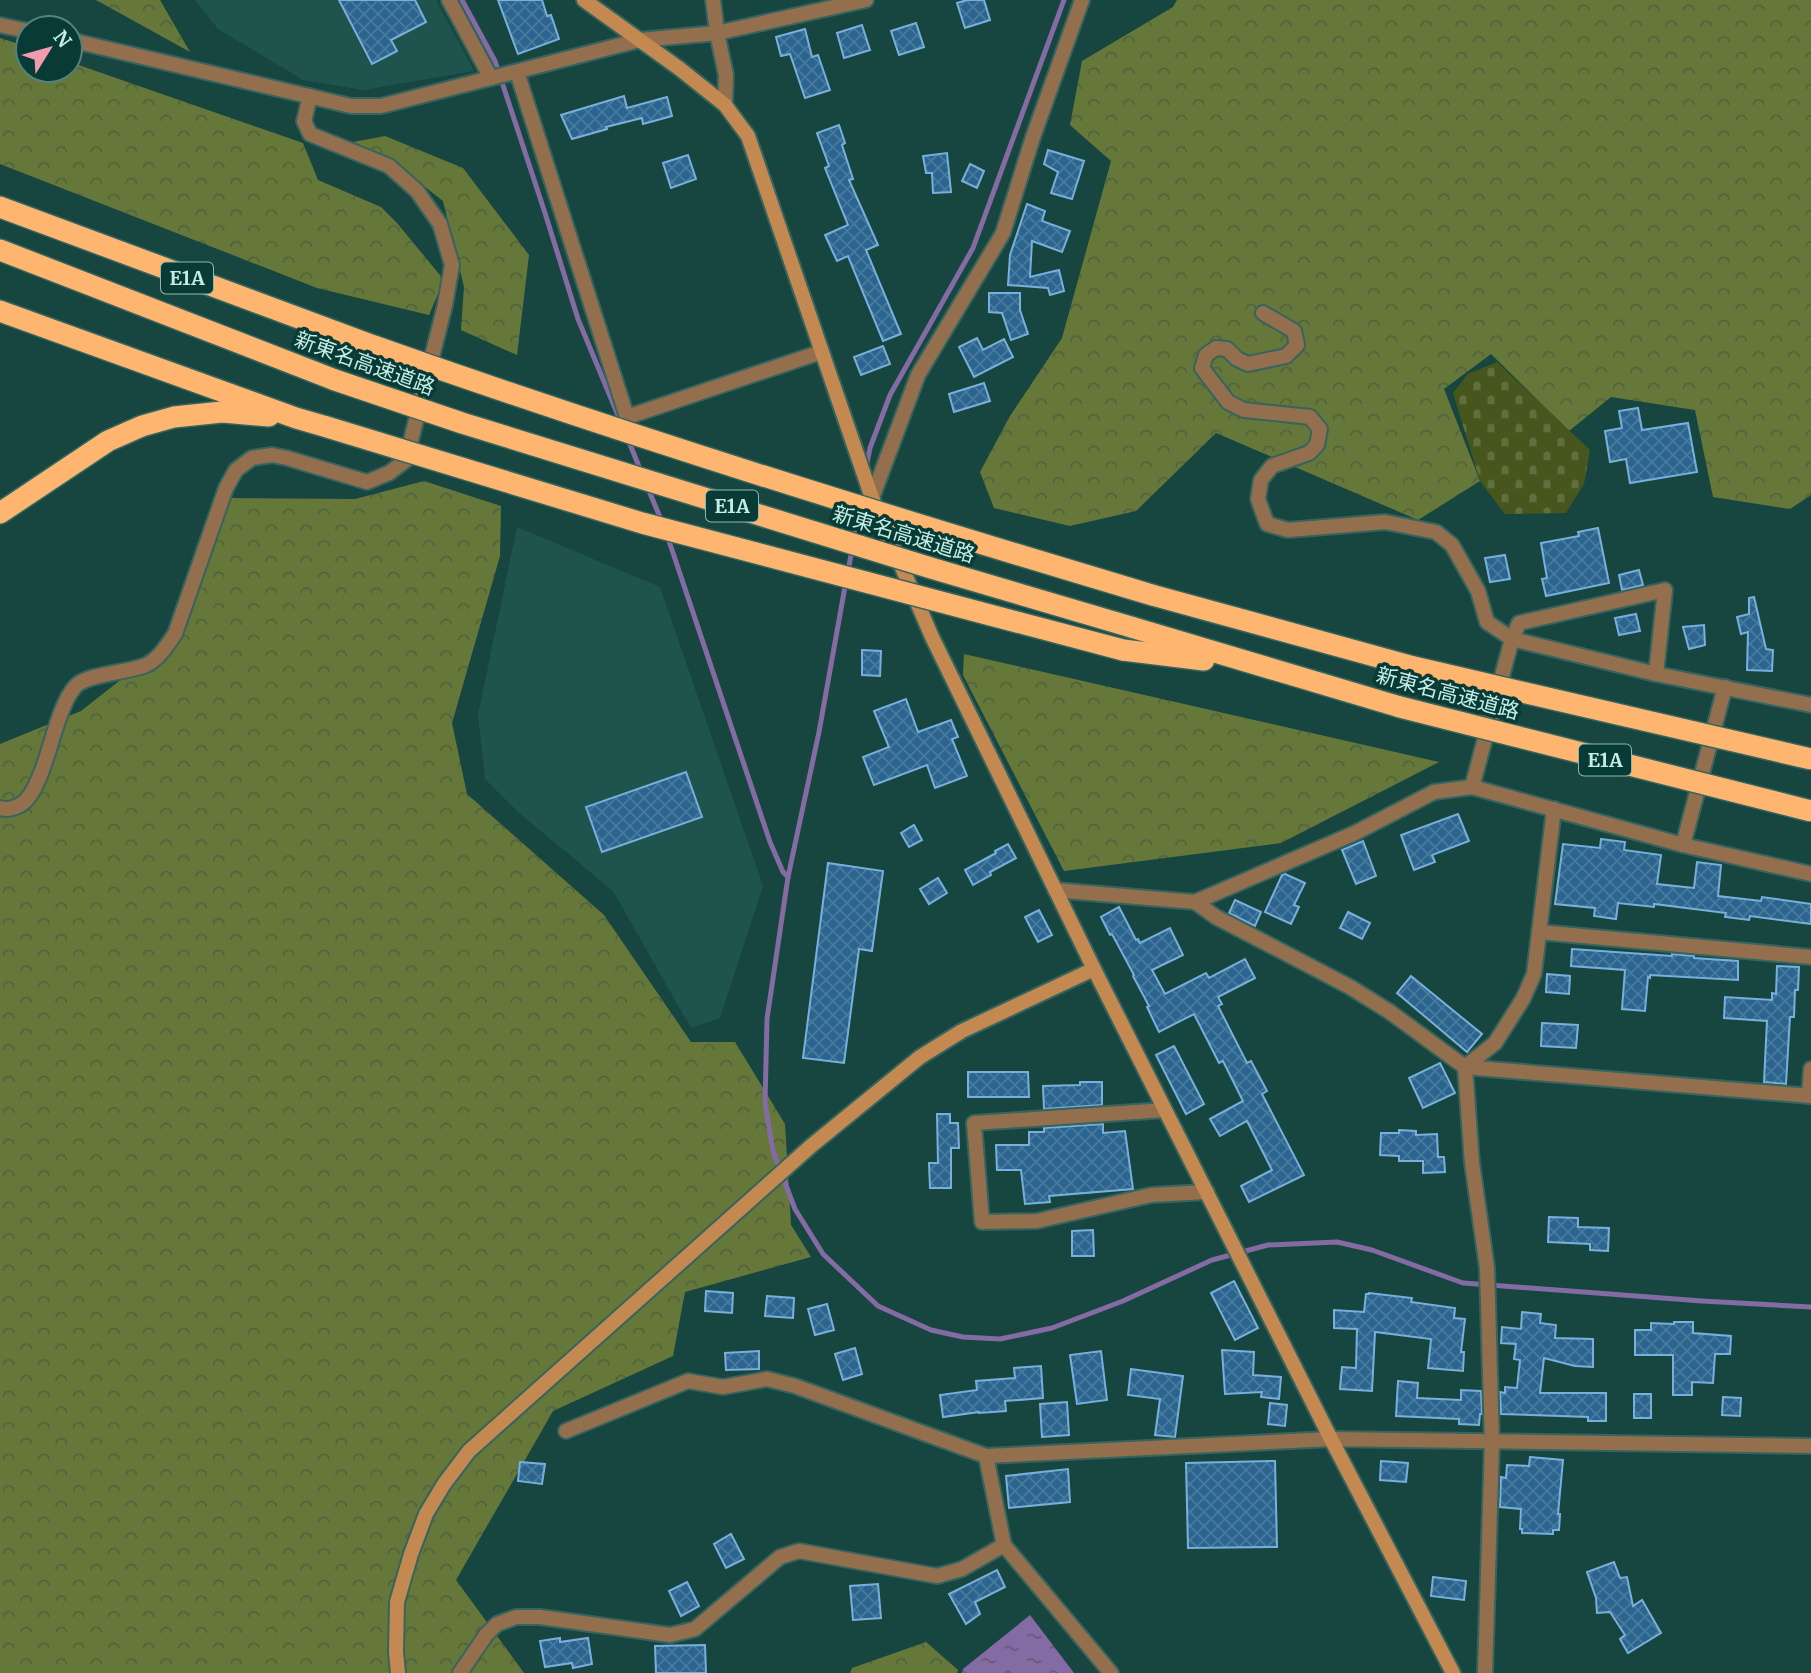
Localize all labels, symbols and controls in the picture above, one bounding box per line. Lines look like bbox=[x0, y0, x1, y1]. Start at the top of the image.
north arrow bbox=[14, 14, 84, 84]
text: N bbox=[48, 26, 77, 52]
road number: E1A bbox=[161, 262, 213, 294]
street label: 新東名高速道路 bbox=[291, 325, 439, 401]
road number: E1A bbox=[706, 491, 758, 522]
street label: 新東名高速道路 bbox=[830, 500, 978, 568]
street label: 新東名高速道路 bbox=[1374, 661, 1522, 725]
road number: E1A bbox=[1579, 744, 1631, 776]

